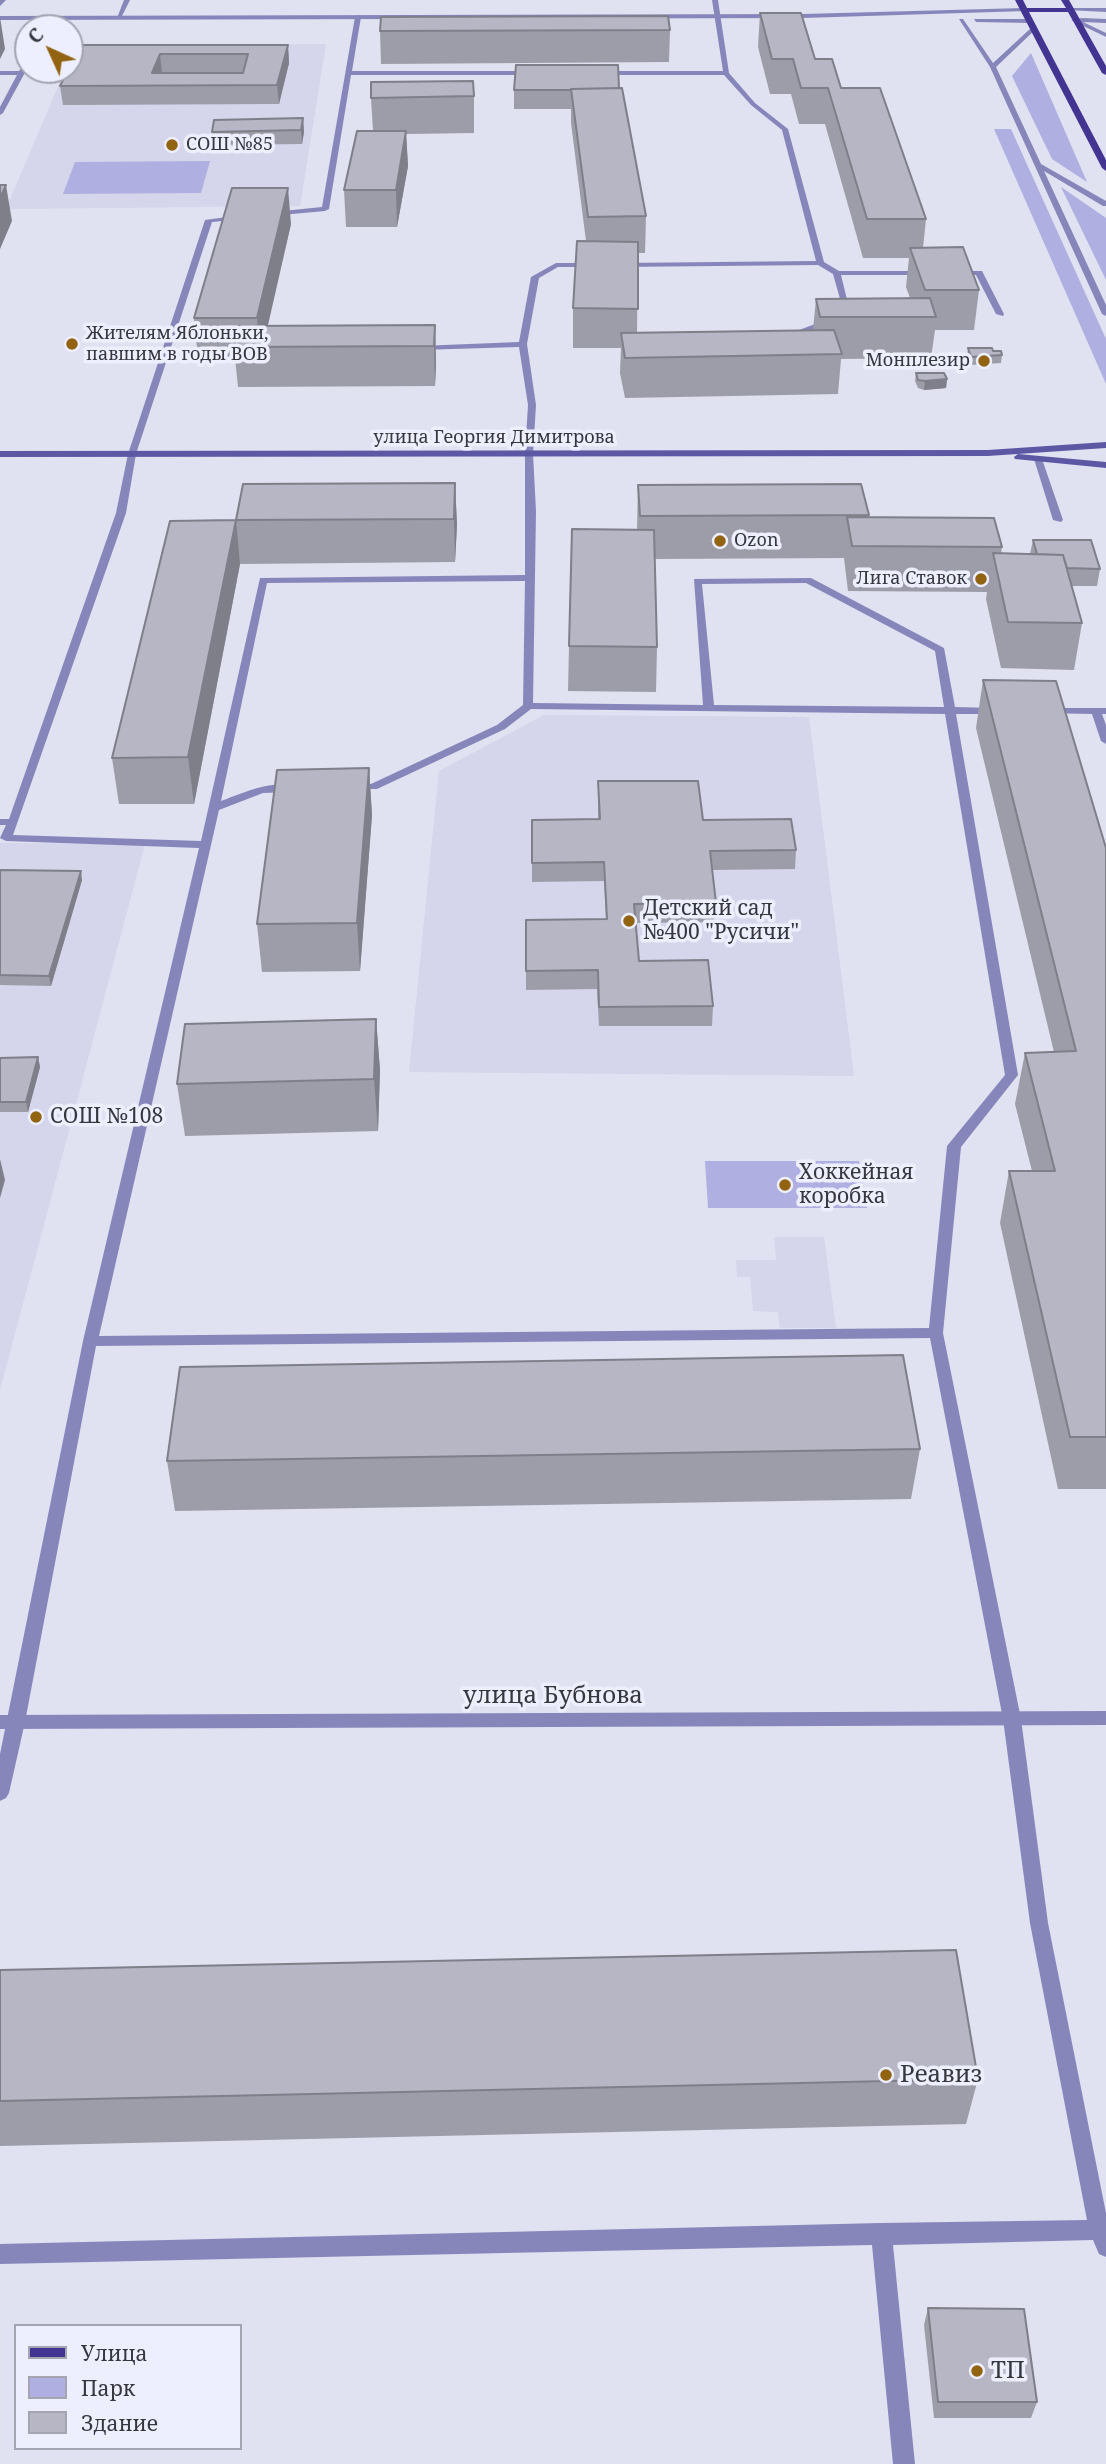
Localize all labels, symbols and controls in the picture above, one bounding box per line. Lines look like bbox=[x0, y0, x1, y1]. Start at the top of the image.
north arrow bbox=[14, 14, 84, 84]
text: С bbox=[22, 22, 49, 49]
place label: СОШ №85 bbox=[186, 134, 273, 156]
marker: СОШ №85 bbox=[164, 137, 180, 153]
place label: Жителям Яблоньки, павшим в годы ВОВ bbox=[86, 323, 269, 366]
marker: Жителям Яблоньки, павшим в годы ВОВ bbox=[64, 336, 80, 352]
place label: Монплезир bbox=[866, 350, 970, 372]
marker: Монплезир bbox=[976, 353, 992, 369]
street label: улица Георгия Димитрова bbox=[373, 427, 615, 449]
place label: Ozon bbox=[734, 530, 779, 552]
marker: Ozon bbox=[712, 533, 728, 549]
place label: Лига Ставок bbox=[856, 568, 967, 590]
marker: Лига Ставок bbox=[973, 571, 989, 587]
place label: Детский сад №400 "Русичи" bbox=[643, 896, 799, 946]
marker: Детский сад №400 "Русичи" bbox=[621, 913, 637, 929]
place label: СОШ №108 bbox=[50, 1104, 163, 1130]
marker: СОШ №108 bbox=[28, 1109, 44, 1125]
place label: Хоккейная коробка bbox=[799, 1160, 913, 1210]
marker: Хоккейная коробка bbox=[777, 1177, 793, 1193]
street label: улица Бубнова bbox=[463, 1682, 643, 1710]
place label: Реавиз bbox=[900, 2061, 982, 2089]
marker: Реавиз bbox=[878, 2067, 894, 2083]
legend bbox=[14, 2324, 242, 2450]
text: Улица bbox=[81, 2339, 148, 2367]
place label: ТП bbox=[991, 2357, 1025, 2385]
marker: ТП bbox=[969, 2363, 985, 2379]
text: Парк bbox=[81, 2374, 135, 2402]
text: Здание bbox=[81, 2409, 158, 2437]

